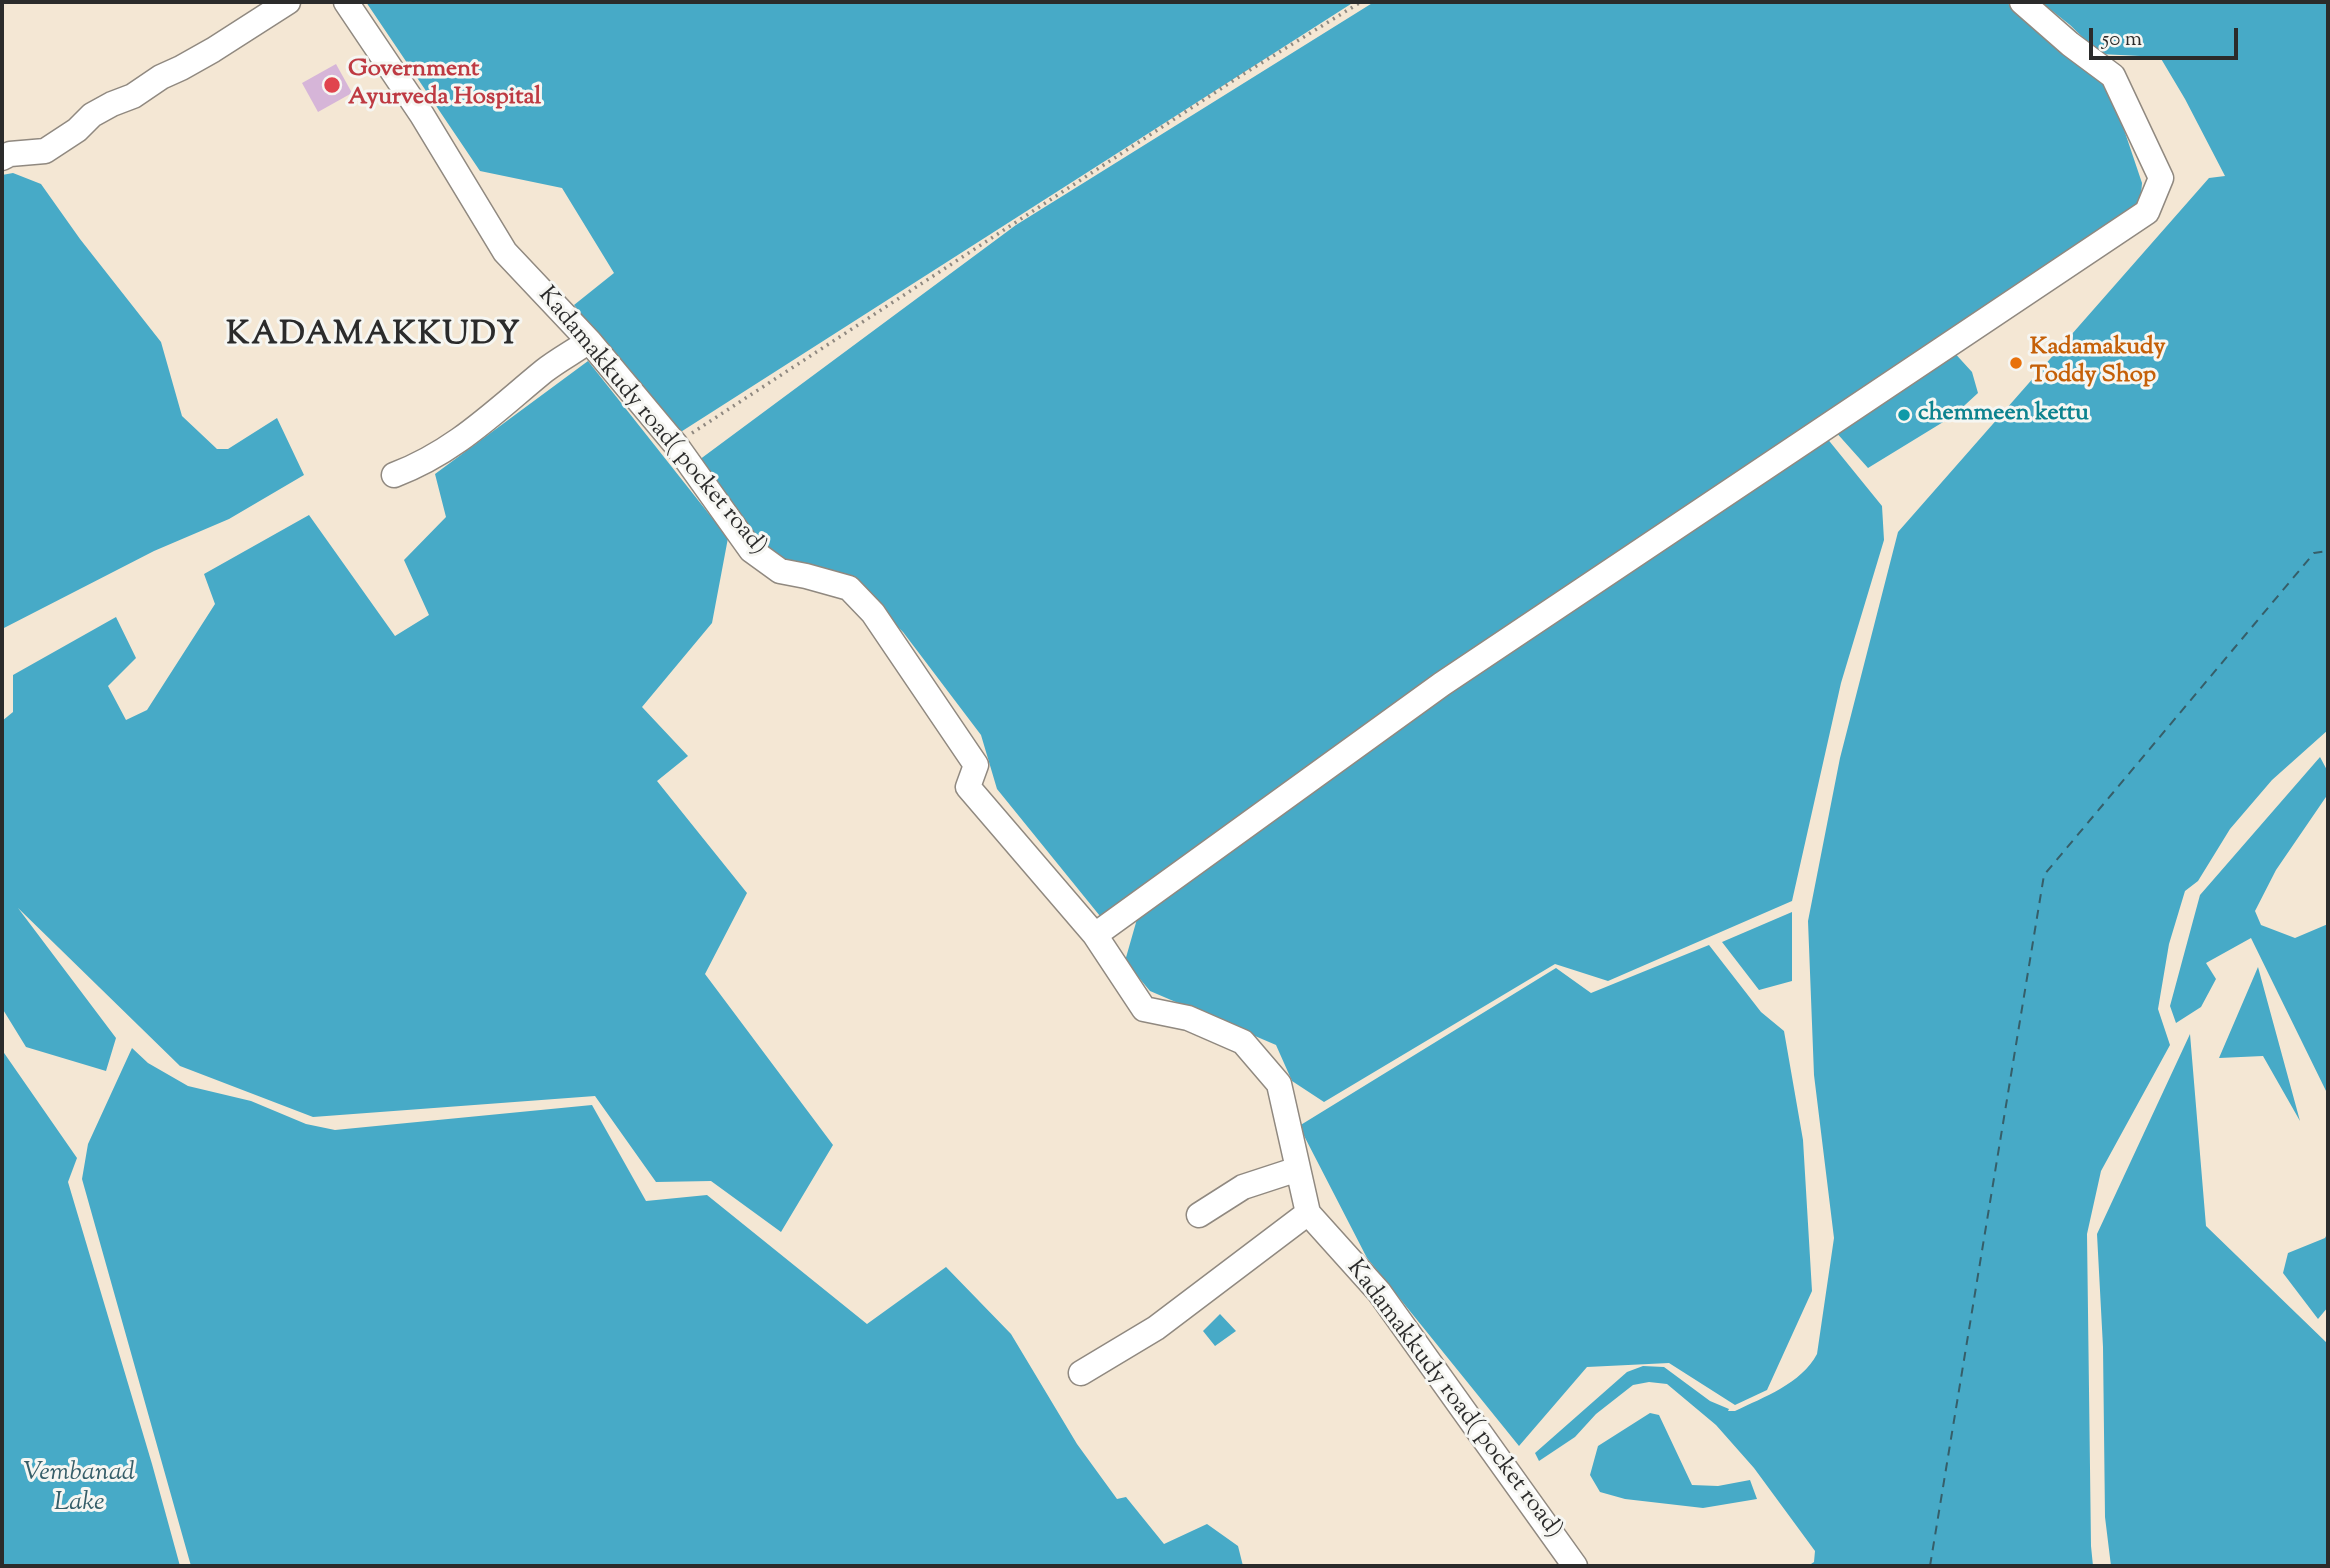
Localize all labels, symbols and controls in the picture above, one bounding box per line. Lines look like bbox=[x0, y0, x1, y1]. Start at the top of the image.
scale bar bbox=[2092, 14, 2241, 58]
text: 50 m bbox=[2102, 25, 2142, 55]
place label: Government Ayurveda Hospital bbox=[348, 57, 541, 113]
marker: Government Ayurveda Hospital bbox=[322, 75, 342, 95]
street label: Kadamakkudy road( pocket road) bbox=[530, 282, 772, 562]
district label: KADAMAKKUDY bbox=[228, 319, 520, 357]
place label: Kadamakudy Toddy Shop bbox=[2030, 335, 2165, 391]
marker: Kadamakudy Toddy Shop bbox=[2008, 355, 2024, 371]
place label: chemmeen kettu bbox=[1918, 401, 2089, 429]
marker: chemmeen kettu bbox=[1896, 407, 1912, 423]
street label: Kadamakkudy road( pocket road) bbox=[1339, 1255, 1567, 1545]
water label: Vembanad Lake bbox=[23, 1459, 135, 1520]

